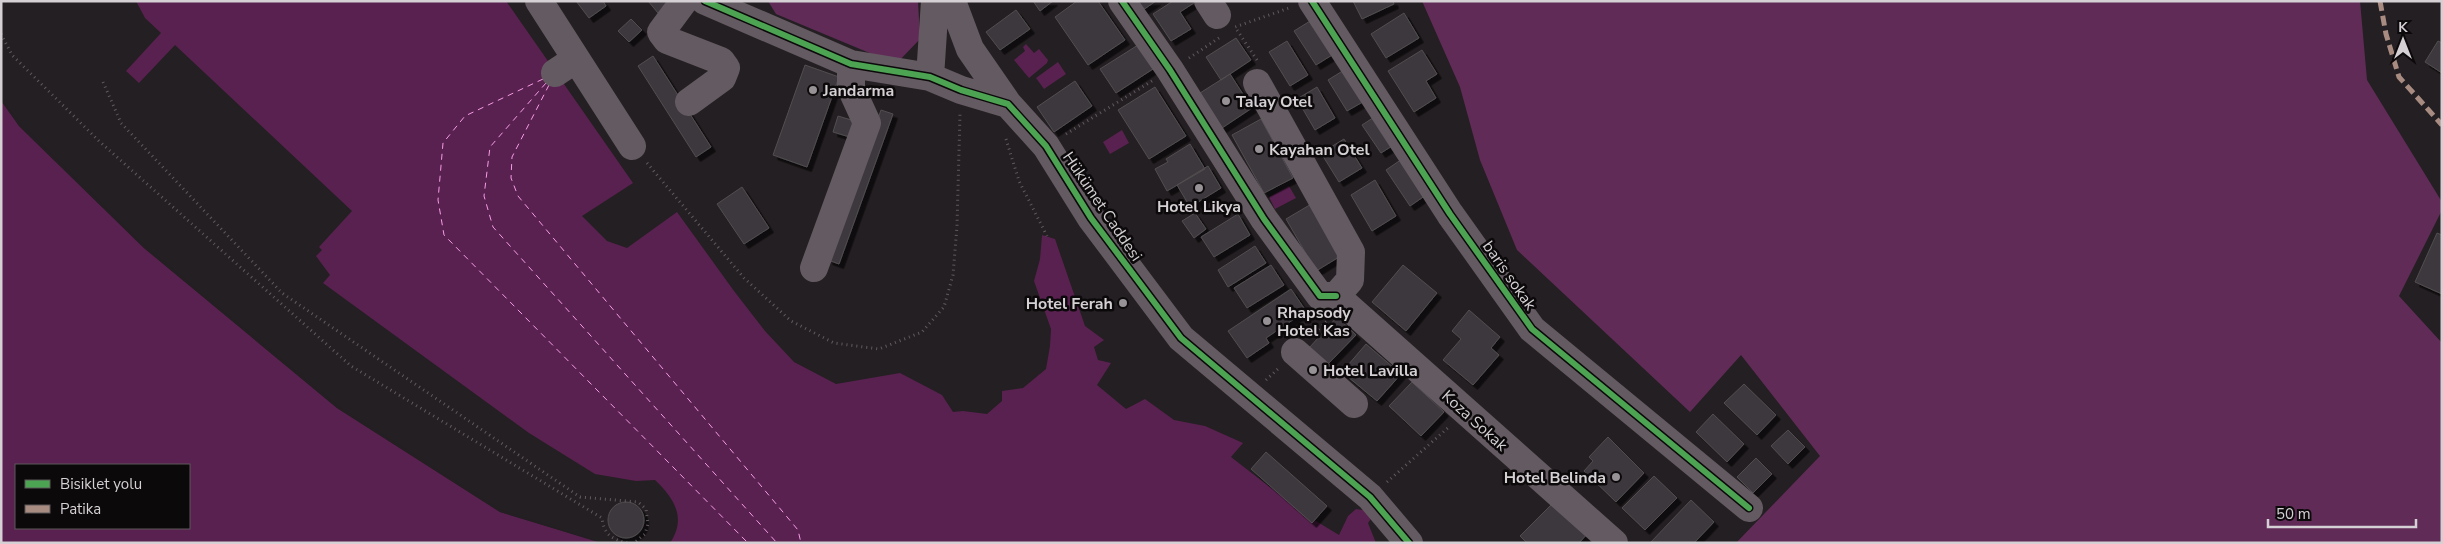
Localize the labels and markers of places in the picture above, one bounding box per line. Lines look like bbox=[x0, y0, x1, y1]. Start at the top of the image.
place label: Jandarma bbox=[822, 80, 894, 102]
marker: Jandarma bbox=[807, 84, 819, 96]
place label: Talay Otel bbox=[1236, 91, 1312, 113]
marker: Talay Otel bbox=[1220, 95, 1232, 107]
place label: Kayahan Otel bbox=[1269, 139, 1370, 161]
marker: Kayahan Otel bbox=[1253, 143, 1265, 155]
marker: Hotel Likya bbox=[1193, 182, 1205, 194]
place label: Hotel Likya bbox=[1157, 196, 1241, 218]
place label: Hotel Ferah bbox=[1026, 293, 1113, 315]
marker: Hotel Ferah bbox=[1117, 297, 1129, 309]
place label: Rhapsody Hotel Kas bbox=[1277, 302, 1351, 342]
marker: Rhapsody Hotel Kas bbox=[1261, 315, 1273, 327]
place label: Hotel Lavilla bbox=[1323, 360, 1418, 382]
marker: Hotel Lavilla bbox=[1307, 364, 1319, 376]
place label: Hotel Belinda bbox=[1504, 467, 1606, 489]
marker: Hotel Belinda bbox=[1610, 471, 1622, 483]

